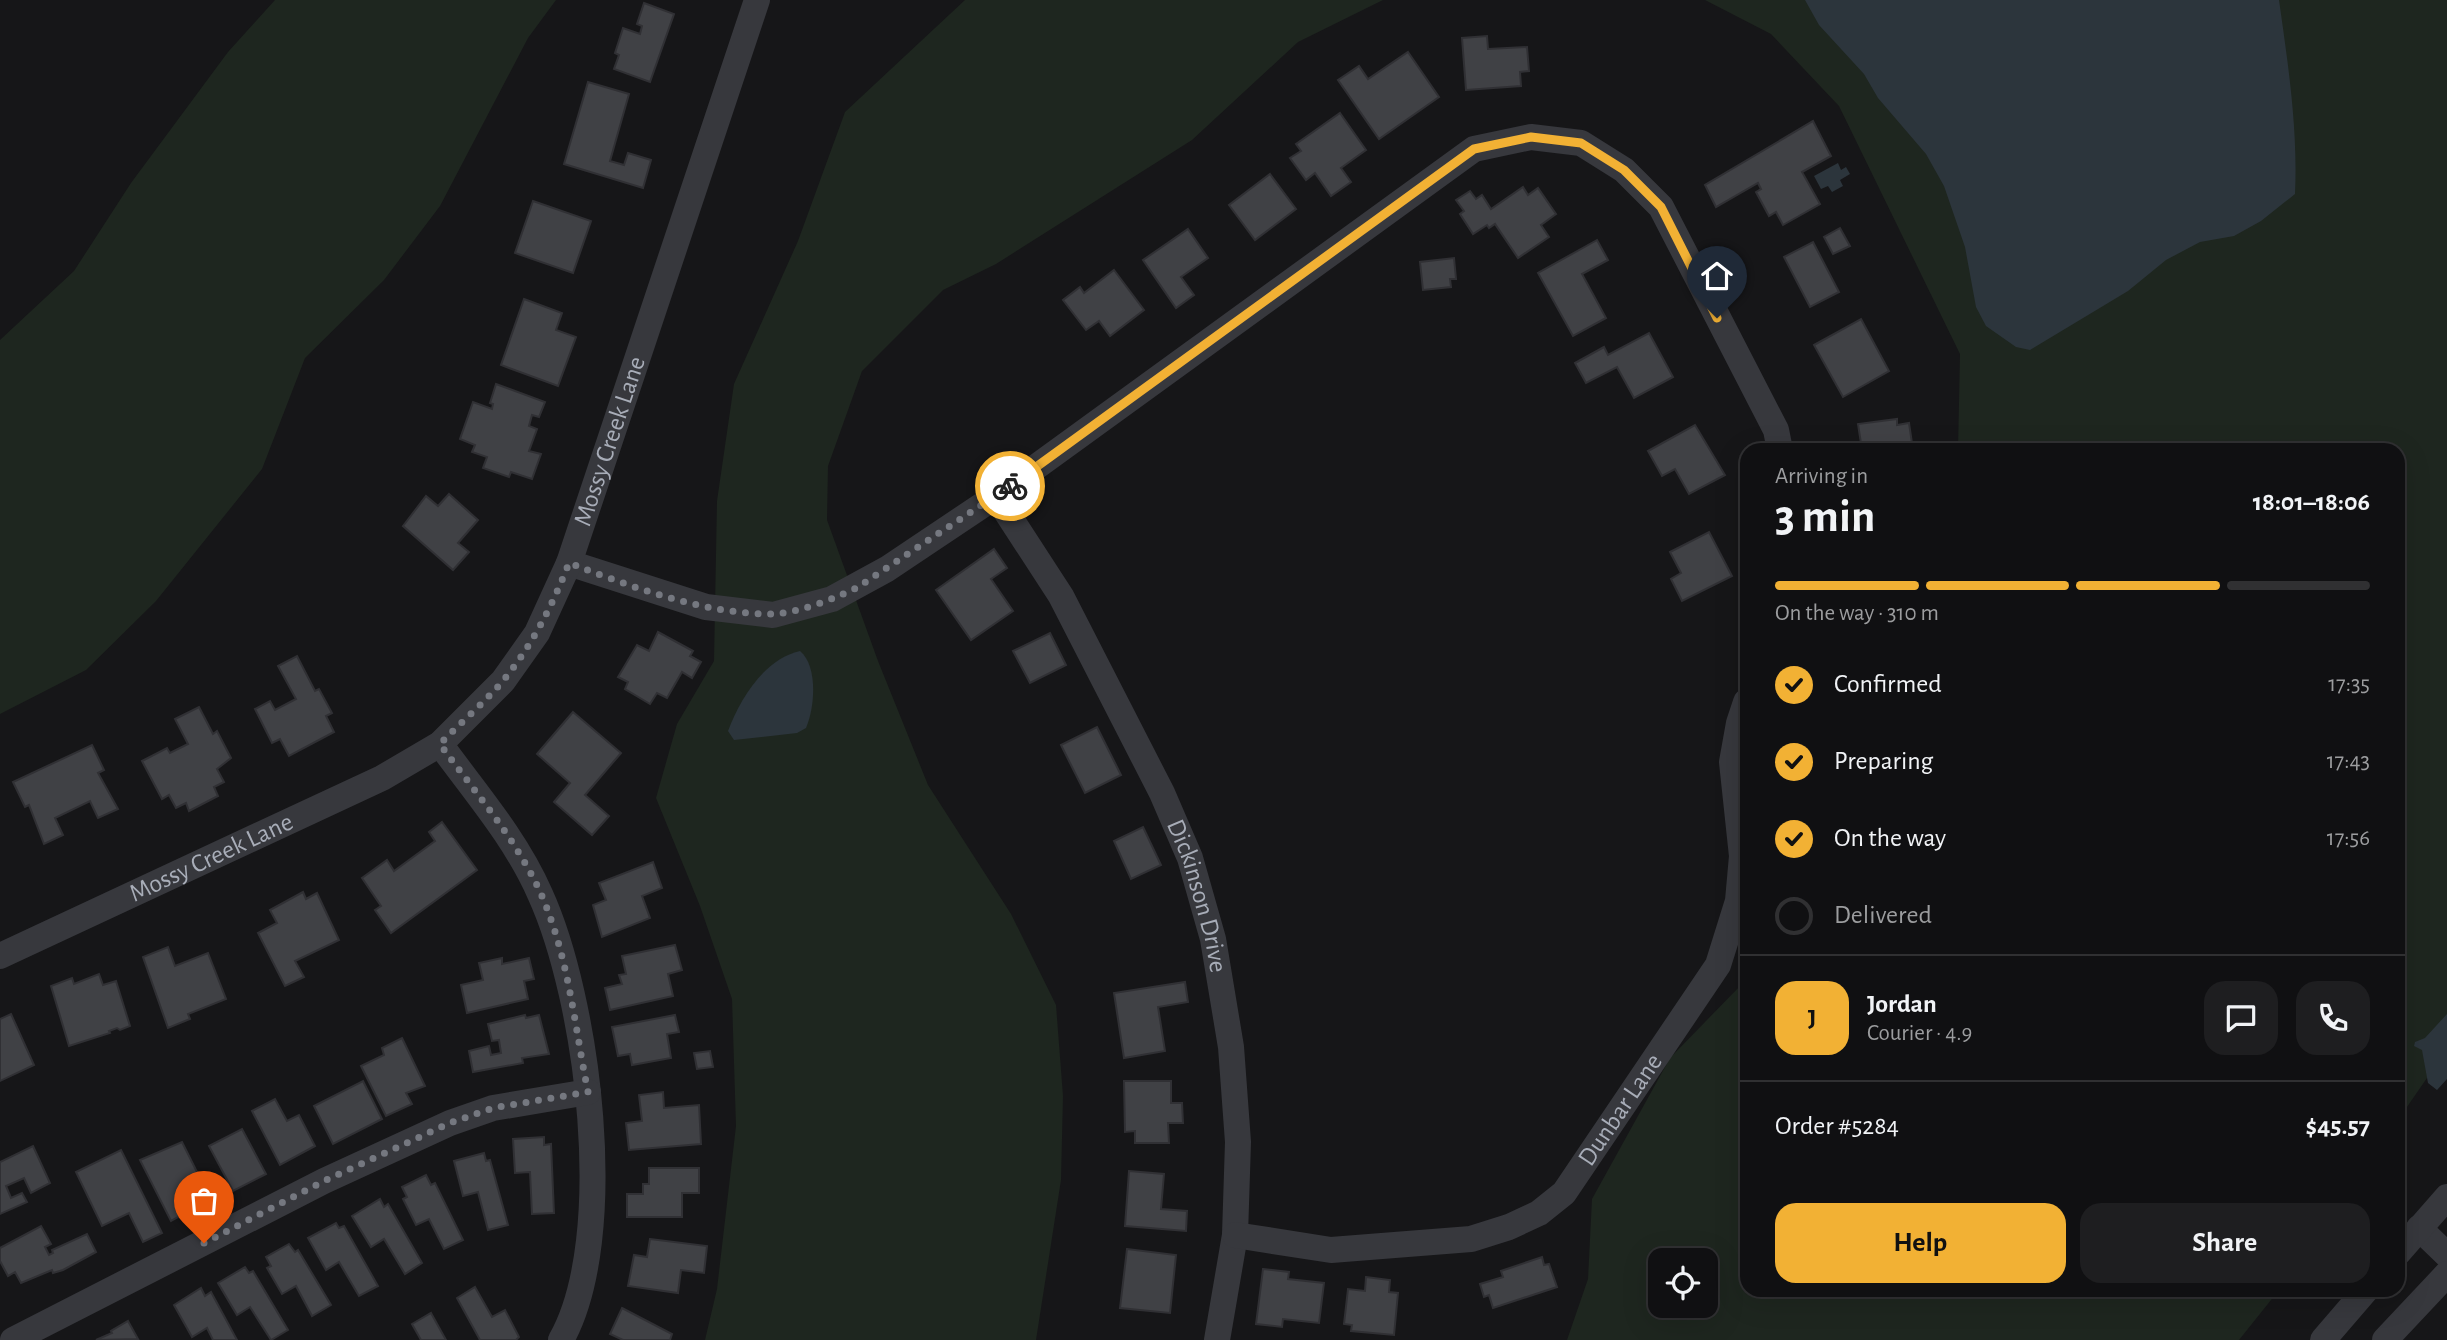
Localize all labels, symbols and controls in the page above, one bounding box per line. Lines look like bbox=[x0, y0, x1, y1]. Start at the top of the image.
pin bbox=[1687, 246, 1747, 318]
icon: home bbox=[1698, 257, 1736, 295]
street label: Mossy Creek Lane bbox=[569, 353, 650, 529]
courier bbox=[975, 451, 1045, 521]
text: Arriving in bbox=[1775, 465, 1868, 488]
icon: bike bbox=[991, 467, 1029, 505]
text: 18:01–18:06 bbox=[2253, 489, 2370, 515]
text: 3 min bbox=[1775, 494, 1875, 540]
text: On the way · 310 m bbox=[1775, 602, 1939, 625]
icon: check bbox=[1775, 666, 1813, 704]
text: Confirmed bbox=[1834, 671, 1942, 697]
text: 17:35 bbox=[2328, 673, 2370, 696]
icon: check bbox=[1775, 743, 1813, 781]
text: Preparing bbox=[1834, 748, 1933, 774]
text: 17:43 bbox=[2327, 750, 2370, 773]
street label: Mossy Creek Lane bbox=[125, 808, 297, 907]
street label: Dickinson Drive bbox=[1162, 815, 1231, 974]
icon: check bbox=[1775, 820, 1813, 858]
text: On the way bbox=[1834, 825, 1946, 851]
text: 17:56 bbox=[2327, 827, 2370, 850]
text: Delivered bbox=[1834, 902, 1932, 928]
button: chat bbox=[2204, 981, 2278, 1055]
button: phone bbox=[2296, 981, 2370, 1055]
text: Jordan bbox=[1867, 991, 1937, 1017]
text: J bbox=[1808, 1005, 1816, 1031]
text: Courier · 4.9 bbox=[1867, 1022, 1972, 1045]
street label: Dunbar Lane bbox=[1573, 1049, 1667, 1171]
text: Order #5284 bbox=[1775, 1113, 1899, 1139]
text: $45.57 bbox=[2306, 1113, 2370, 1139]
pin bbox=[174, 1171, 234, 1243]
icon: bag bbox=[185, 1182, 223, 1220]
button: Help bbox=[1775, 1203, 2066, 1283]
button: Share bbox=[2080, 1203, 2370, 1283]
map controls bbox=[1648, 1248, 1718, 1318]
button: locate bbox=[1648, 1248, 1718, 1318]

